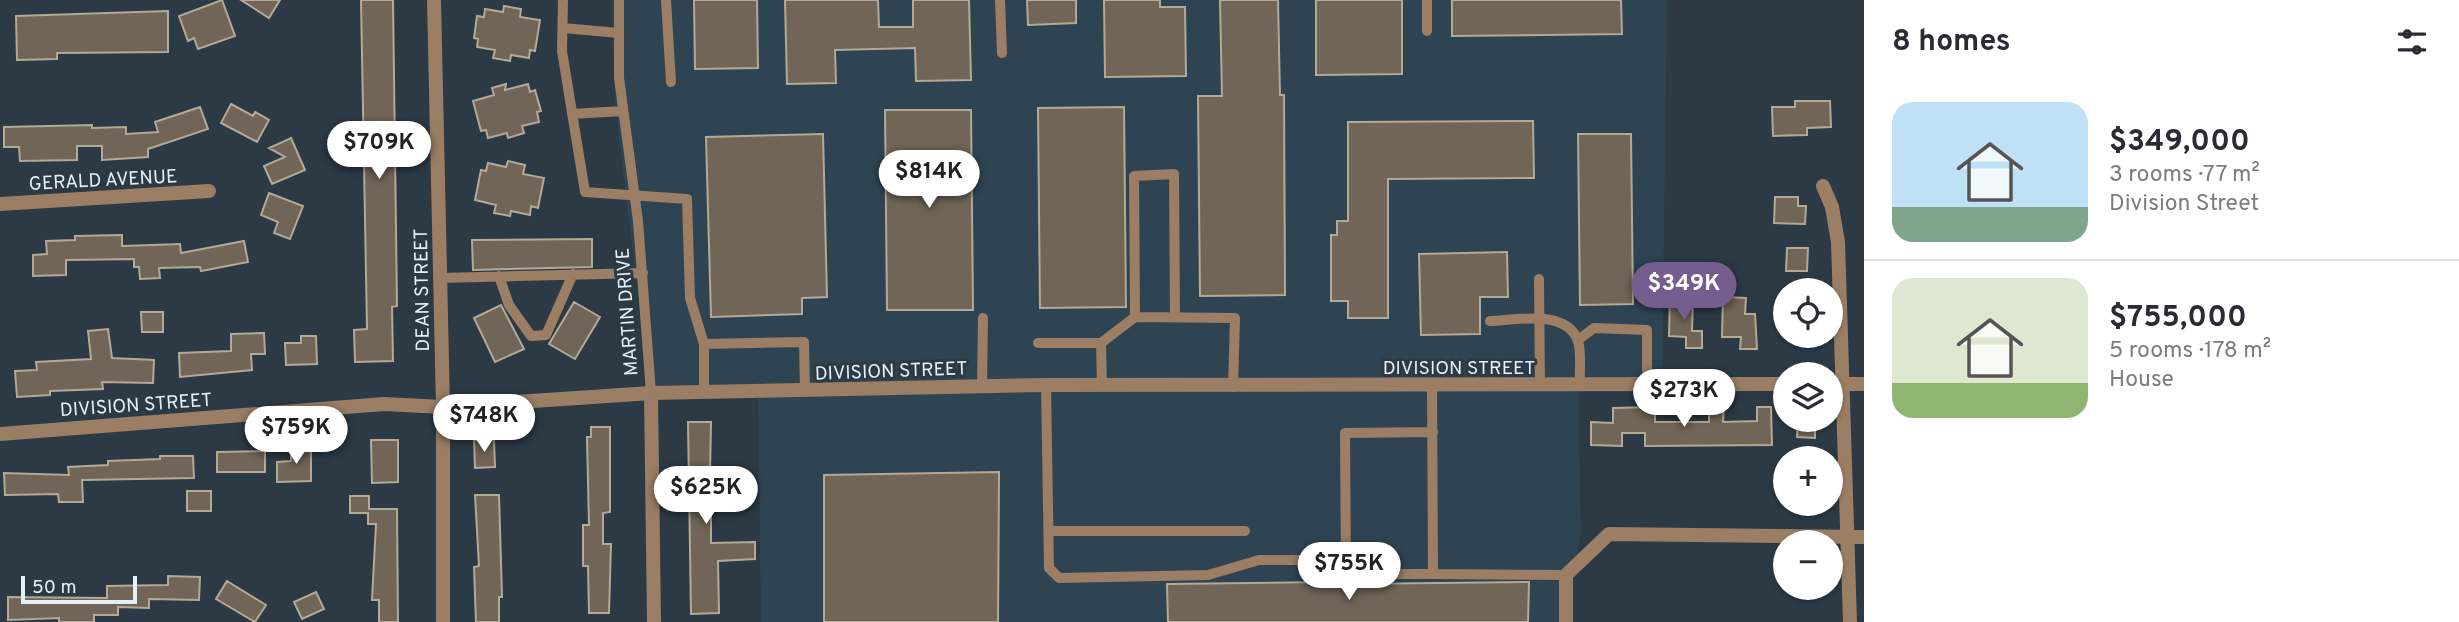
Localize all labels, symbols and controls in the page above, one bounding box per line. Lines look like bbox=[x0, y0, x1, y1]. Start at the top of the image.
icon: filters bbox=[2393, 23, 2431, 61]
text: 8 homes bbox=[1892, 24, 2011, 61]
pin: $709K bbox=[330, 122, 428, 181]
text: $349,000 bbox=[2109, 124, 2250, 161]
text: $709K bbox=[343, 129, 415, 158]
icon: home bbox=[1948, 130, 2032, 214]
pin: $814K bbox=[880, 150, 978, 210]
text: $814K bbox=[895, 158, 963, 187]
text: 3 rooms · 77 m² bbox=[2109, 161, 2260, 190]
street label: GERALD AVENUE bbox=[28, 165, 178, 197]
text: Division Street bbox=[2109, 190, 2259, 219]
street label: DEAN STREET bbox=[410, 228, 436, 352]
street label: MARTIN DRIVE bbox=[612, 247, 644, 377]
pin: $349K bbox=[1635, 262, 1733, 322]
text: $349K bbox=[1648, 270, 1720, 299]
map controls bbox=[1773, 278, 1843, 600]
button: locate bbox=[1773, 278, 1843, 348]
text: $755,000 bbox=[2109, 300, 2247, 337]
icon: home bbox=[1948, 306, 2032, 390]
text: 5 rooms · 178 m² bbox=[2109, 337, 2271, 366]
street label: DIVISION STREET bbox=[814, 357, 968, 387]
street label: DIVISION STREET bbox=[1383, 357, 1535, 381]
button: layers bbox=[1773, 362, 1843, 432]
text: House bbox=[2109, 366, 2174, 395]
pin: $273K bbox=[1635, 370, 1733, 429]
text: $273K bbox=[1649, 377, 1719, 406]
street label: DIVISION STREET bbox=[59, 389, 213, 423]
pin: $748K bbox=[435, 394, 533, 454]
text: $748K bbox=[449, 402, 519, 431]
pin: $759K bbox=[247, 406, 345, 466]
text: $759K bbox=[261, 414, 331, 443]
button: + bbox=[1773, 446, 1843, 516]
pin: $625K bbox=[657, 466, 755, 526]
text: $625K bbox=[670, 474, 742, 503]
button: − bbox=[1773, 530, 1843, 600]
pin: $755K bbox=[1300, 542, 1398, 602]
text: $755K bbox=[1314, 550, 1384, 579]
scale bar bbox=[21, 573, 136, 605]
text: 50 m bbox=[32, 576, 77, 600]

